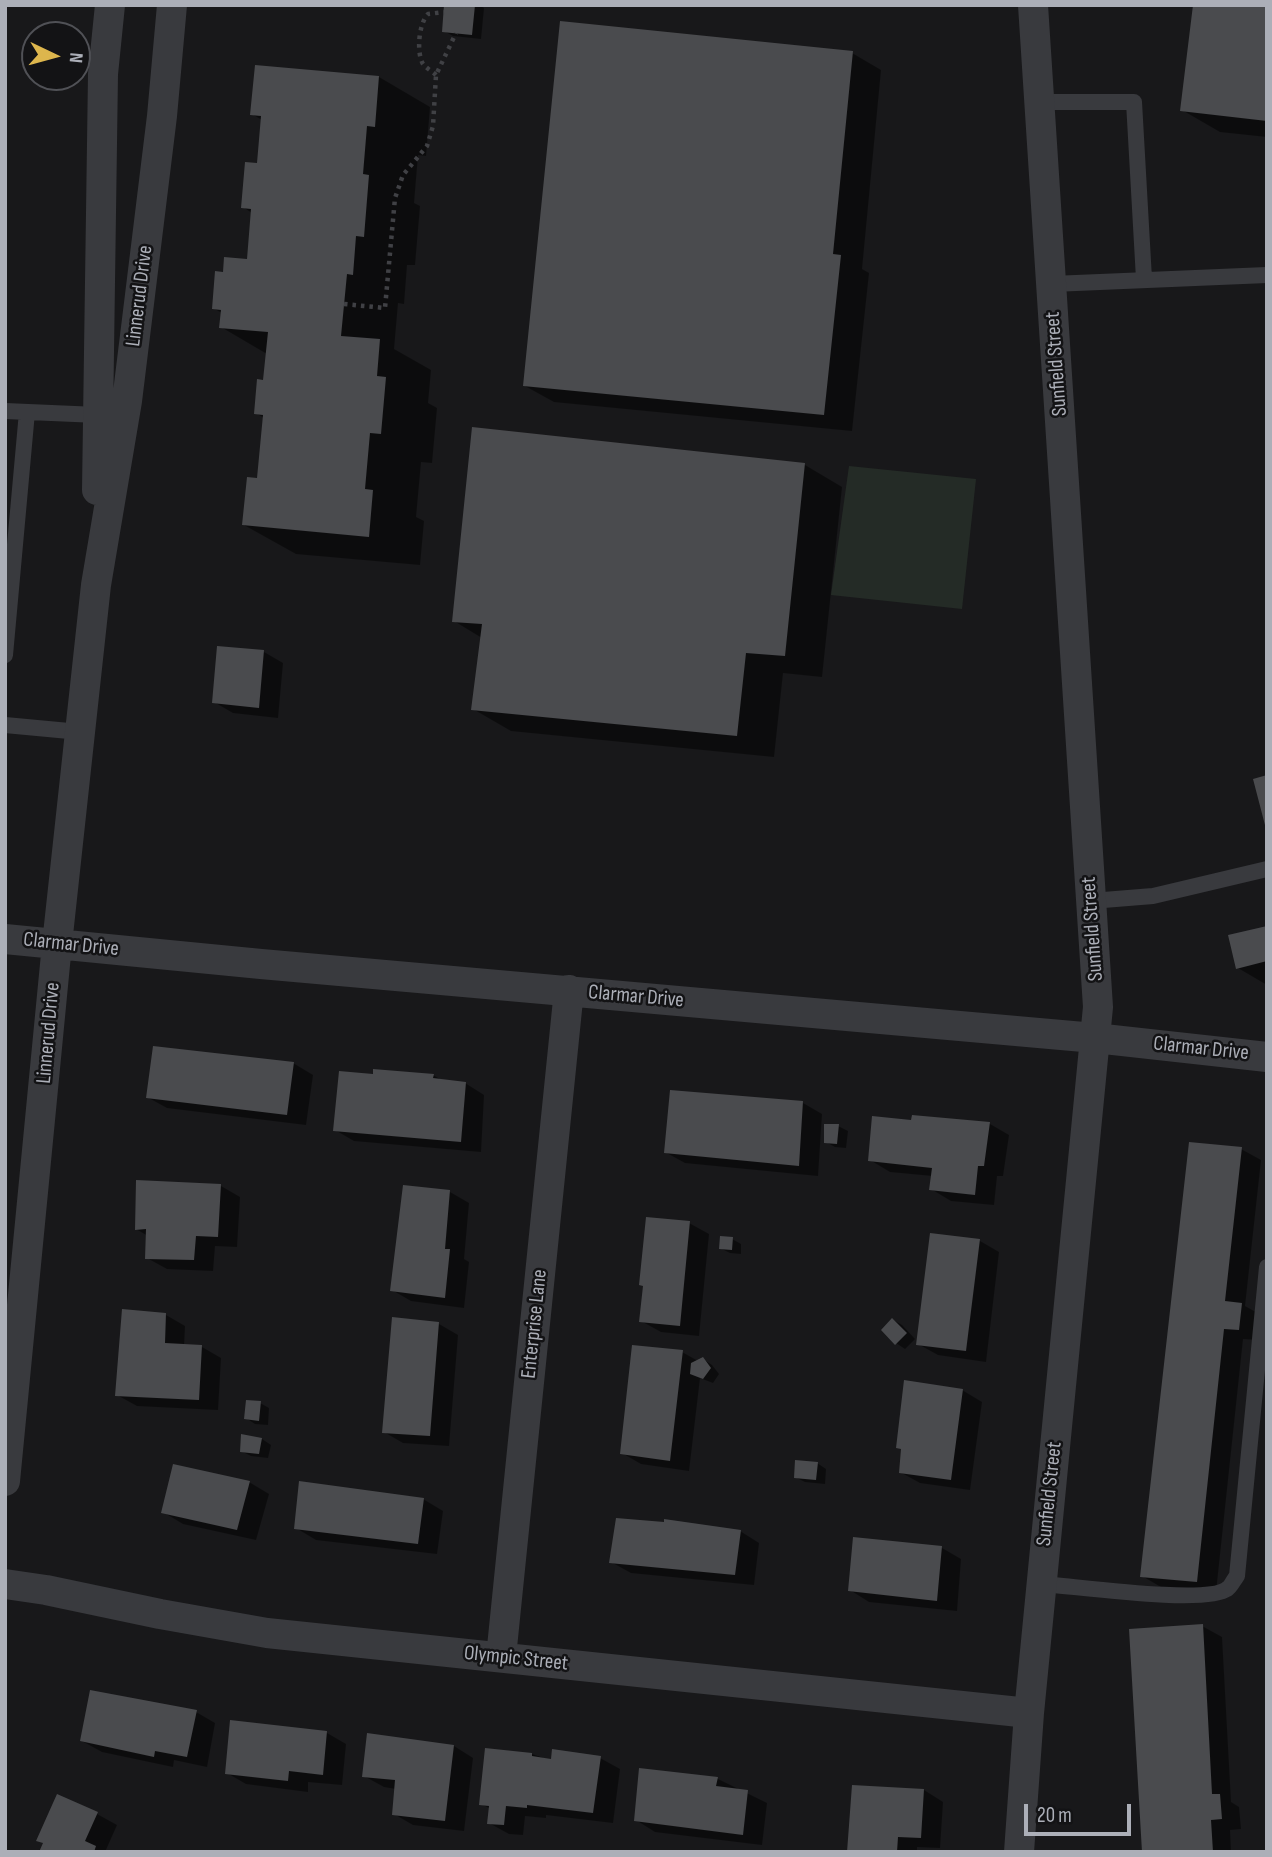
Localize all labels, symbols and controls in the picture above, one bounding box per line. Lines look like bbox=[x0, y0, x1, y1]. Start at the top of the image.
north arrow bbox=[21, 21, 91, 91]
text: N bbox=[64, 52, 87, 64]
street label: Linnerud Drive bbox=[121, 244, 159, 348]
street label: Sunfield Street bbox=[1041, 311, 1073, 417]
street label: Sunfield Street bbox=[1077, 876, 1109, 982]
street label: Clarmar Drive bbox=[22, 927, 120, 963]
street label: Clarmar Drive bbox=[587, 980, 685, 1014]
street label: Linnerud Drive bbox=[32, 981, 66, 1085]
street label: Clarmar Drive bbox=[1152, 1031, 1250, 1067]
street label: Enterprise Lane bbox=[517, 1268, 553, 1380]
street label: Sunfield Street bbox=[1032, 1441, 1068, 1547]
street label: Olympic Street bbox=[463, 1641, 569, 1677]
scale bar bbox=[1027, 1790, 1134, 1834]
text: 20 m bbox=[1037, 1803, 1072, 1828]

